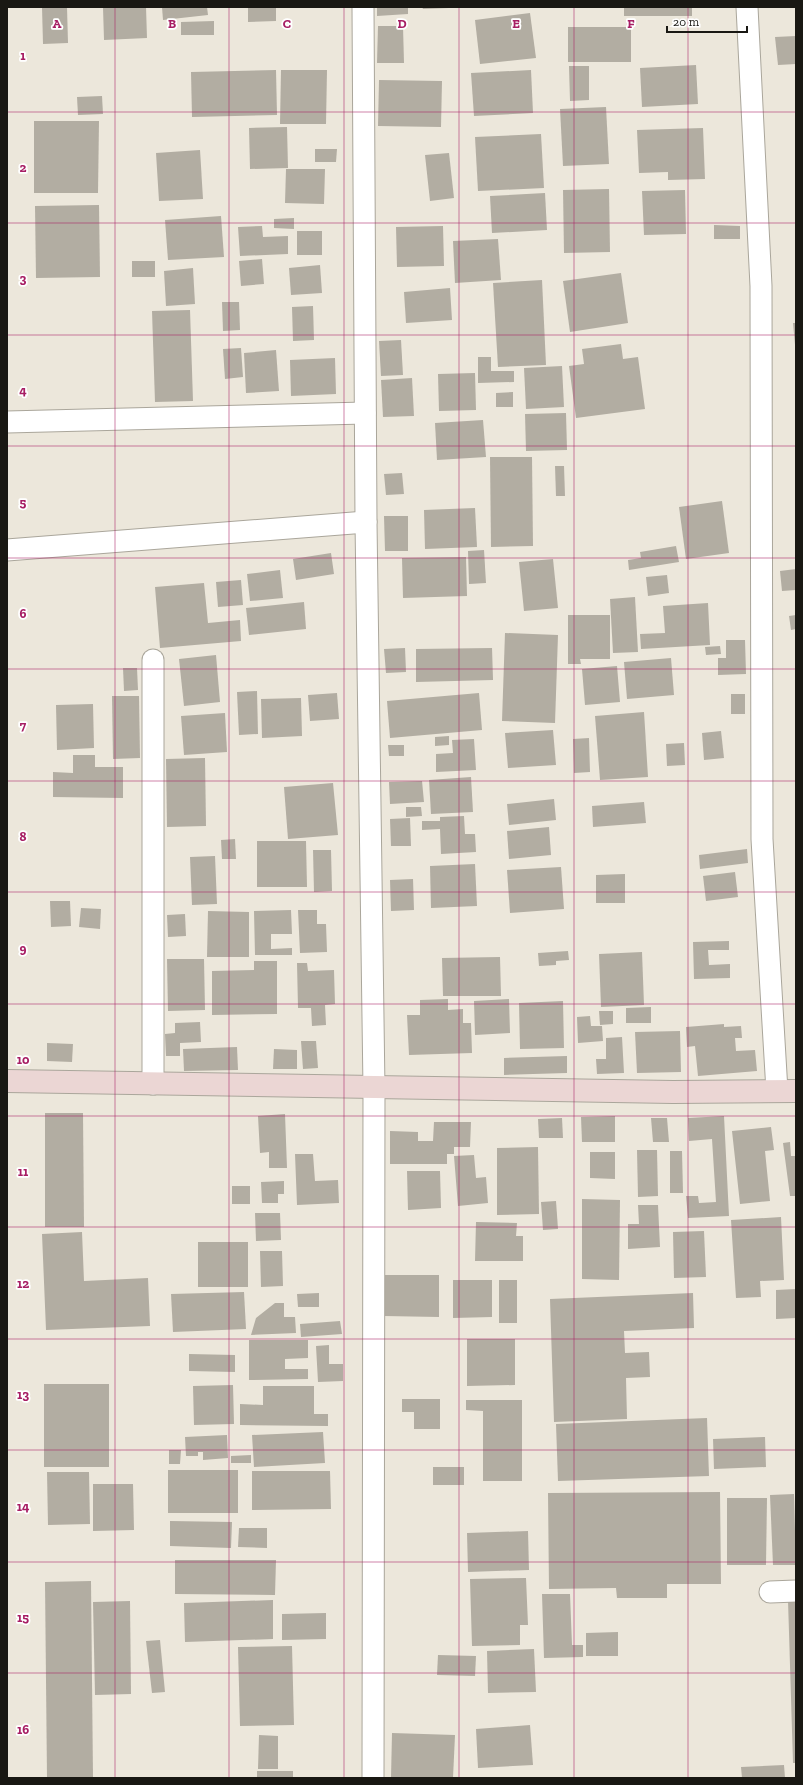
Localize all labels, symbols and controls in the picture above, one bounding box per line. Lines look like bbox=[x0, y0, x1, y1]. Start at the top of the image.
scale bar bbox=[667, 8, 747, 34]
text: 20 m bbox=[673, 15, 700, 29]
text: A bbox=[53, 16, 62, 31]
text: B bbox=[168, 16, 176, 31]
text: C bbox=[283, 16, 291, 31]
text: D bbox=[397, 16, 407, 31]
text: E bbox=[512, 16, 520, 31]
text: F bbox=[627, 16, 635, 31]
text: 1 bbox=[20, 48, 26, 63]
text: 2 bbox=[20, 160, 27, 175]
text: 3 bbox=[20, 271, 27, 286]
text: 4 bbox=[19, 383, 27, 398]
text: 5 bbox=[20, 495, 27, 510]
text: 6 bbox=[20, 606, 27, 621]
text: 7 bbox=[20, 718, 27, 733]
text: 8 bbox=[19, 829, 27, 844]
text: 9 bbox=[20, 941, 27, 956]
text: 10 bbox=[17, 1052, 30, 1067]
text: 11 bbox=[18, 1164, 29, 1179]
text: 12 bbox=[17, 1276, 29, 1291]
text: 13 bbox=[17, 1387, 29, 1402]
text: 14 bbox=[17, 1499, 30, 1514]
text: 15 bbox=[17, 1610, 29, 1625]
text: 16 bbox=[17, 1722, 29, 1737]

